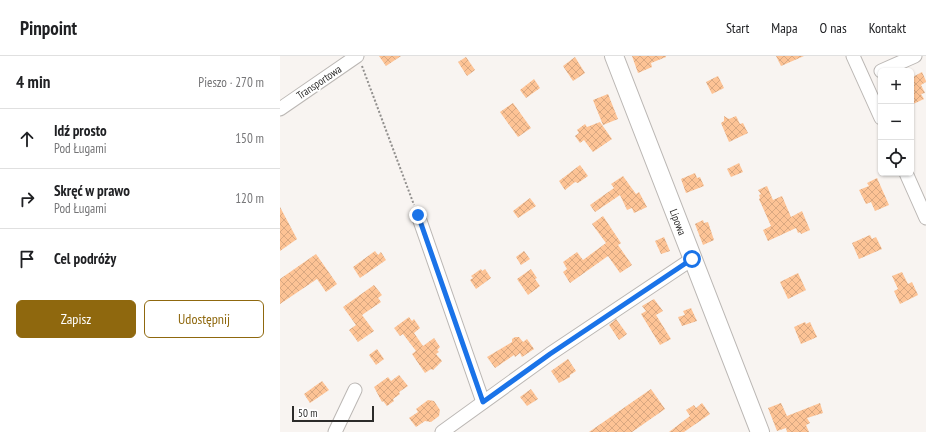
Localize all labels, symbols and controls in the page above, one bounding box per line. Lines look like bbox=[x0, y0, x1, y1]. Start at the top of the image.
text: Pinpoint bbox=[20, 16, 77, 40]
text: Start bbox=[726, 19, 749, 37]
text: Mapa bbox=[771, 19, 798, 37]
text: O nas bbox=[820, 19, 847, 37]
text: Kontakt bbox=[869, 19, 906, 37]
street label: Transportowa bbox=[294, 62, 344, 102]
map controls bbox=[878, 68, 914, 176]
button: + bbox=[878, 68, 914, 104]
text: 4 min bbox=[16, 71, 50, 93]
text: Pieszo · 270 m bbox=[198, 74, 264, 91]
button: − bbox=[878, 104, 914, 140]
text: Idź prosto bbox=[54, 121, 107, 140]
icon: ahead bbox=[16, 128, 38, 150]
text: 150 m bbox=[235, 130, 264, 147]
text: Pod Ługami bbox=[54, 140, 106, 157]
button: locate bbox=[878, 140, 914, 176]
text: Skręć w prawo bbox=[54, 181, 130, 200]
icon: right bbox=[16, 188, 38, 210]
text: 120 m bbox=[235, 190, 264, 207]
text: Pod Ługami bbox=[54, 200, 106, 217]
route end bbox=[409, 206, 427, 224]
street label: Lipowa bbox=[667, 207, 689, 237]
icon: arrive bbox=[16, 248, 38, 270]
text: Cel podróży bbox=[54, 249, 116, 268]
route start bbox=[683, 250, 701, 268]
button: Zapisz bbox=[16, 300, 136, 338]
button: Udostępnij bbox=[144, 300, 264, 338]
scale bar bbox=[292, 404, 374, 423]
text: 50 m bbox=[298, 406, 317, 420]

